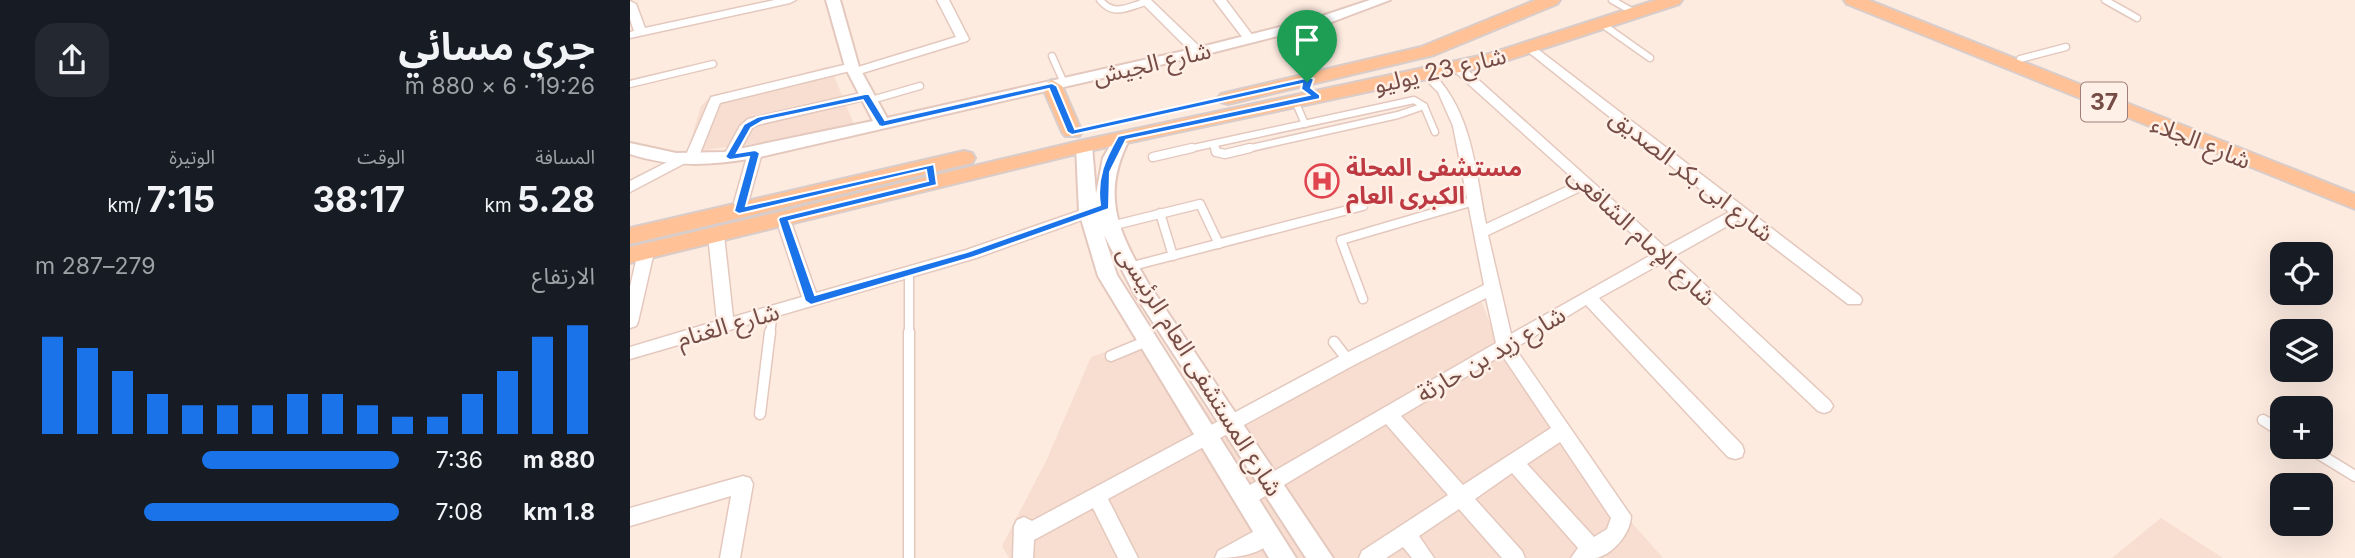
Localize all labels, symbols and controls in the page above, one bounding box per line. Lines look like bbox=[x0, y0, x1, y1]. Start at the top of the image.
pin bbox=[1277, 10, 1337, 82]
icon: arrive bbox=[1288, 21, 1326, 59]
button: share bbox=[35, 23, 109, 97]
text: جري مسائي bbox=[398, 23, 595, 69]
street label: شارع الجيش bbox=[1090, 35, 1214, 94]
street label: شارع 23 يوليو bbox=[1371, 41, 1510, 102]
text: 19:26 · 6 × 880 m bbox=[405, 72, 595, 100]
road number: 37 bbox=[2081, 82, 2127, 122]
street label: شارع ابى بكر الصديق bbox=[1603, 102, 1779, 250]
street label: شارع الجلاء bbox=[2146, 109, 2255, 178]
text: الوتيرة bbox=[169, 146, 215, 169]
text: الوقت bbox=[357, 146, 405, 169]
text: المسافة bbox=[535, 146, 595, 169]
place label: مستشفى المحلة الكبرى العام bbox=[1346, 153, 1522, 214]
street label: شارع الإمام الشافعى bbox=[1559, 160, 1722, 315]
hospital icon: مستشفى المحلة الكبرى العام bbox=[1303, 162, 1341, 200]
text: 7:15 bbox=[147, 178, 215, 220]
text: 38:17 bbox=[312, 178, 405, 220]
text: 5.28 bbox=[517, 178, 595, 220]
text: /km bbox=[107, 194, 147, 217]
text: km bbox=[484, 194, 517, 217]
street label: شارع المستشفى العام الرئيسى bbox=[1108, 241, 1289, 504]
map controls bbox=[2270, 242, 2333, 536]
button: locate bbox=[2270, 242, 2333, 305]
text: 279–287 m bbox=[35, 252, 156, 280]
text: الارتفاع bbox=[532, 262, 595, 290]
street label: شارع الغنام bbox=[674, 297, 783, 357]
street label: شارع زيد بن حارثة bbox=[1411, 300, 1572, 411]
button: layers bbox=[2270, 319, 2333, 382]
button: + bbox=[2270, 396, 2333, 459]
text: 7:36 bbox=[436, 446, 483, 474]
text: 880 m bbox=[523, 446, 595, 474]
button: − bbox=[2270, 473, 2333, 536]
text: 7:08 bbox=[435, 498, 483, 526]
text: 1.8 km bbox=[523, 498, 595, 526]

